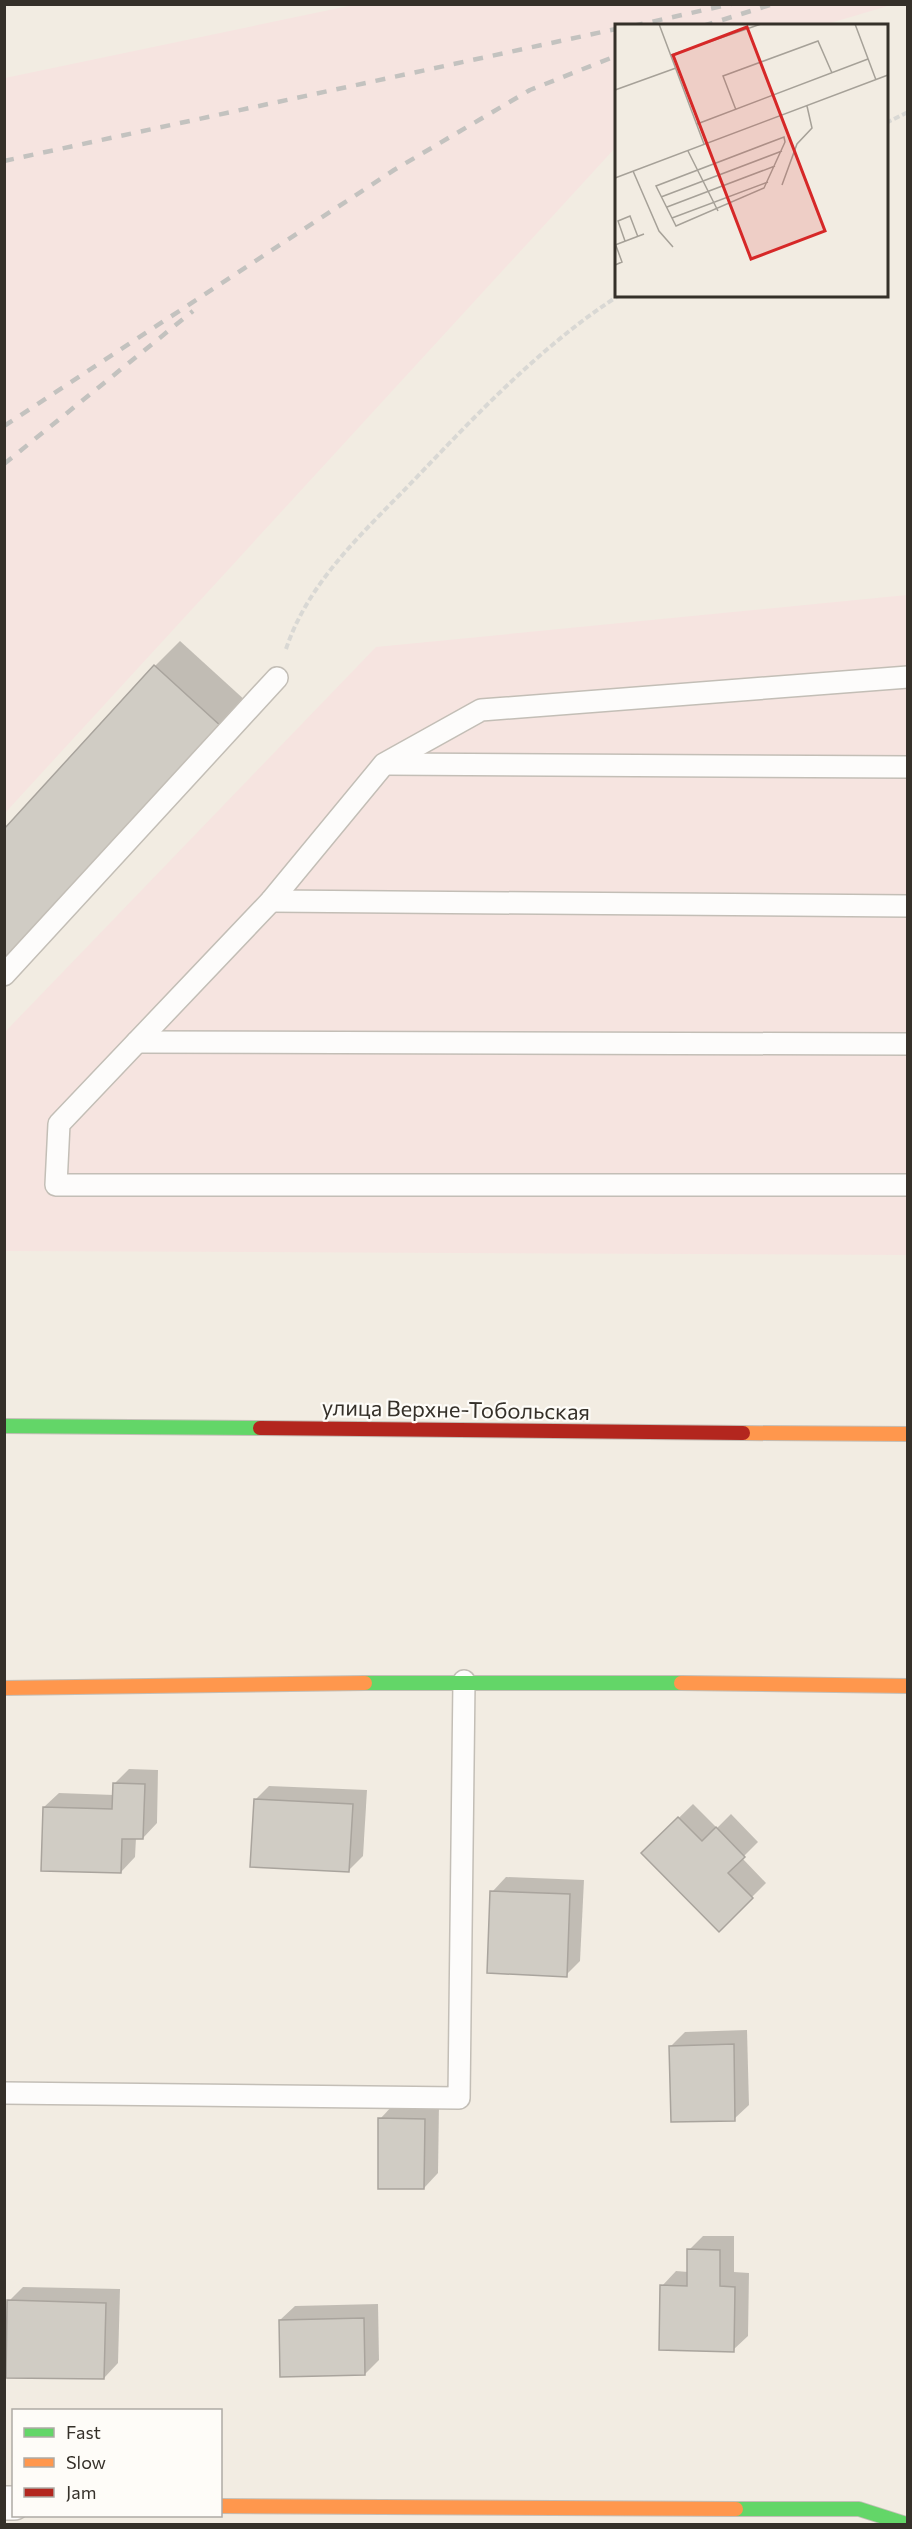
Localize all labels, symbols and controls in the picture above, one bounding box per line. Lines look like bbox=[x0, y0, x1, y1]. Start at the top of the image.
inset map bbox=[615, 24, 888, 297]
street label: улица Верхне-Тобольская bbox=[322, 1393, 590, 1425]
legend bbox=[12, 2409, 222, 2517]
text: Fast bbox=[66, 2421, 101, 2443]
text: Slow bbox=[66, 2451, 106, 2473]
text: Jam bbox=[66, 2481, 96, 2503]

